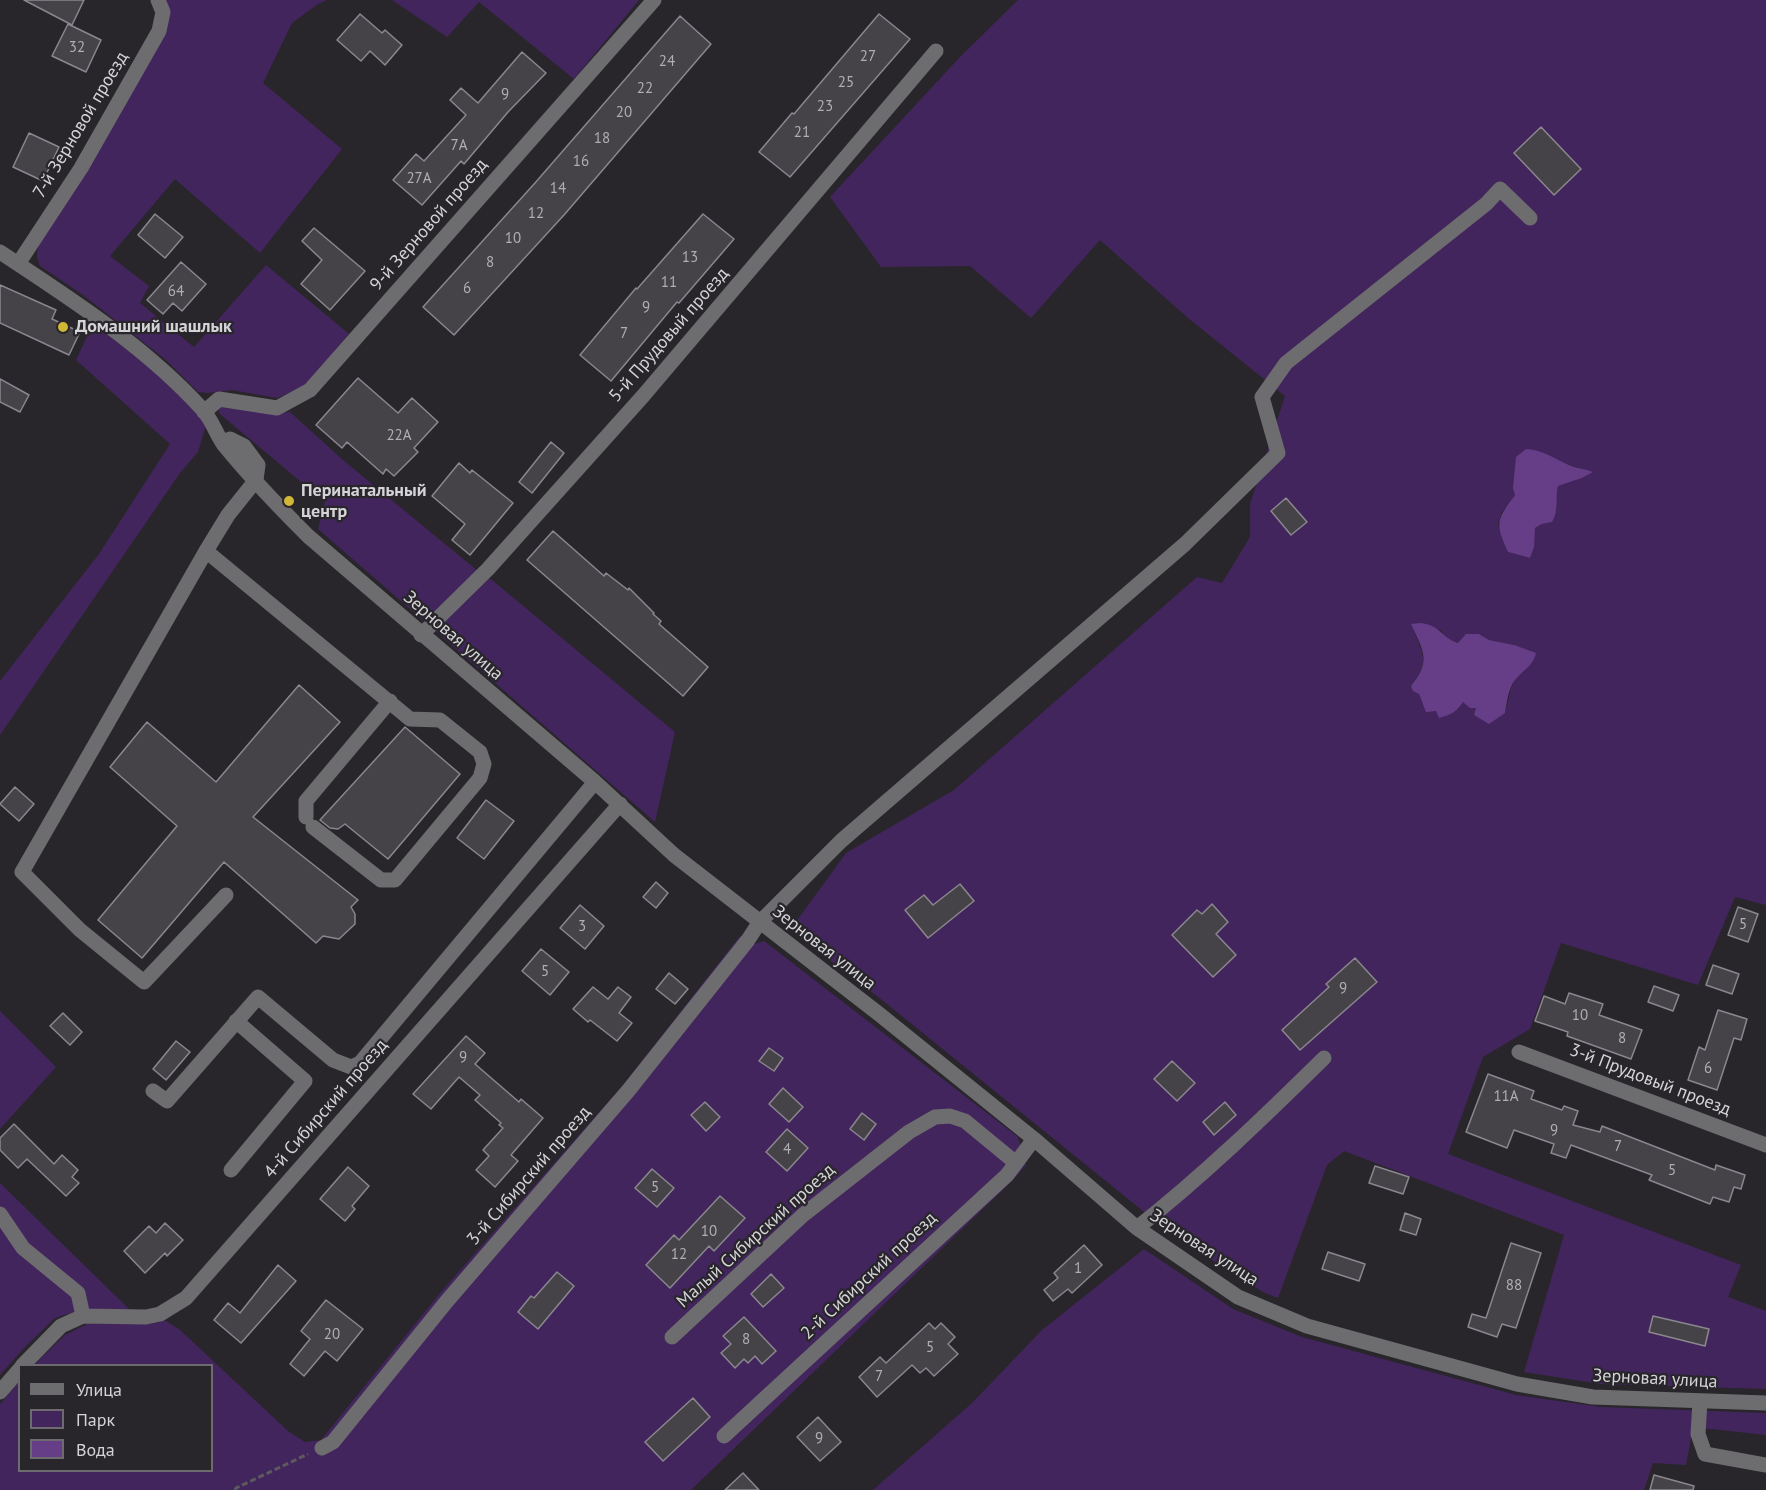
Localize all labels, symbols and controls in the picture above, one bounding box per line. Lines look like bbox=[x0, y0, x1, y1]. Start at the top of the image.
house number: 32 bbox=[69, 39, 85, 57]
street label: 7-й Зерновой проезд bbox=[29, 48, 133, 202]
house number: 27 bbox=[860, 48, 876, 66]
house number: 24 bbox=[659, 53, 675, 71]
house number: 25 bbox=[838, 74, 854, 92]
house number: 22 bbox=[637, 80, 653, 98]
house number: 9 bbox=[501, 86, 509, 104]
house number: 23 bbox=[817, 98, 833, 116]
house number: 20 bbox=[616, 104, 632, 122]
house number: 21 bbox=[794, 124, 810, 142]
house number: 18 bbox=[594, 130, 610, 148]
house number: 7А bbox=[451, 137, 467, 155]
house number: 16 bbox=[573, 153, 589, 171]
street label: 9-й Зерновой проезд bbox=[366, 155, 492, 295]
house number: 27А bbox=[406, 170, 432, 188]
house number: 14 bbox=[550, 180, 566, 198]
house number: 12 bbox=[528, 205, 544, 223]
house number: 10 bbox=[505, 230, 521, 248]
house number: 13 bbox=[682, 249, 698, 267]
house number: 8 bbox=[486, 254, 494, 272]
street label: 5-й Прудовый проезд bbox=[605, 263, 733, 407]
house number: 11 bbox=[661, 274, 677, 292]
house number: 6 bbox=[463, 280, 471, 298]
house number: 64 bbox=[168, 283, 184, 301]
house number: 9 bbox=[642, 299, 650, 317]
place label: Домашний шашлык bbox=[75, 316, 232, 338]
marker: Домашний шашлык bbox=[56, 320, 70, 334]
house number: 7 bbox=[620, 325, 628, 343]
house number: 22А bbox=[386, 427, 412, 445]
place label: Перинатальный центр bbox=[301, 480, 426, 522]
marker: Перинатальный центр bbox=[282, 494, 296, 508]
street label: Зерновая улица bbox=[399, 587, 507, 685]
street label: Зерновая улица bbox=[768, 901, 880, 995]
house number: 5 bbox=[1739, 916, 1747, 934]
house number: 3 bbox=[578, 918, 586, 936]
house number: 5 bbox=[541, 963, 549, 981]
house number: 9 bbox=[1339, 980, 1347, 998]
house number: 10 bbox=[1572, 1007, 1588, 1025]
house number: 8 bbox=[1618, 1030, 1626, 1048]
street label: 4-й Сибирский проезд bbox=[260, 1035, 392, 1183]
street label: 3-й Прудовый проезд bbox=[1566, 1039, 1734, 1121]
house number: 9 bbox=[459, 1049, 467, 1067]
house number: 6 bbox=[1704, 1060, 1712, 1078]
house number: 11А bbox=[1493, 1088, 1519, 1106]
street label: 3-й Сибирский проезд bbox=[463, 1102, 595, 1250]
house number: 9 bbox=[1550, 1122, 1558, 1140]
house number: 7 bbox=[1614, 1138, 1622, 1156]
house number: 4 bbox=[783, 1141, 791, 1159]
street label: Малый Сибирский проезд bbox=[673, 1159, 839, 1313]
house number: 5 bbox=[1668, 1162, 1676, 1180]
house number: 5 bbox=[651, 1179, 659, 1197]
street label: Зерновая улица bbox=[1146, 1205, 1262, 1291]
street label: 2-й Сибирский проезд bbox=[797, 1208, 941, 1344]
house number: 10 bbox=[701, 1223, 717, 1241]
house number: 12 bbox=[671, 1246, 687, 1264]
house number: 1 bbox=[1074, 1260, 1082, 1278]
house number: 88 bbox=[1506, 1277, 1522, 1295]
house number: 20 bbox=[324, 1326, 340, 1344]
house number: 8 bbox=[742, 1331, 750, 1349]
house number: 5 bbox=[926, 1339, 934, 1357]
legend bbox=[18, 1364, 213, 1472]
street label: Зерновая улица bbox=[1592, 1365, 1718, 1393]
house number: 7 bbox=[875, 1368, 883, 1386]
text: Улица bbox=[76, 1378, 122, 1401]
text: Парк bbox=[76, 1408, 115, 1431]
house number: 9 bbox=[815, 1430, 823, 1448]
text: Вода bbox=[76, 1438, 115, 1461]

